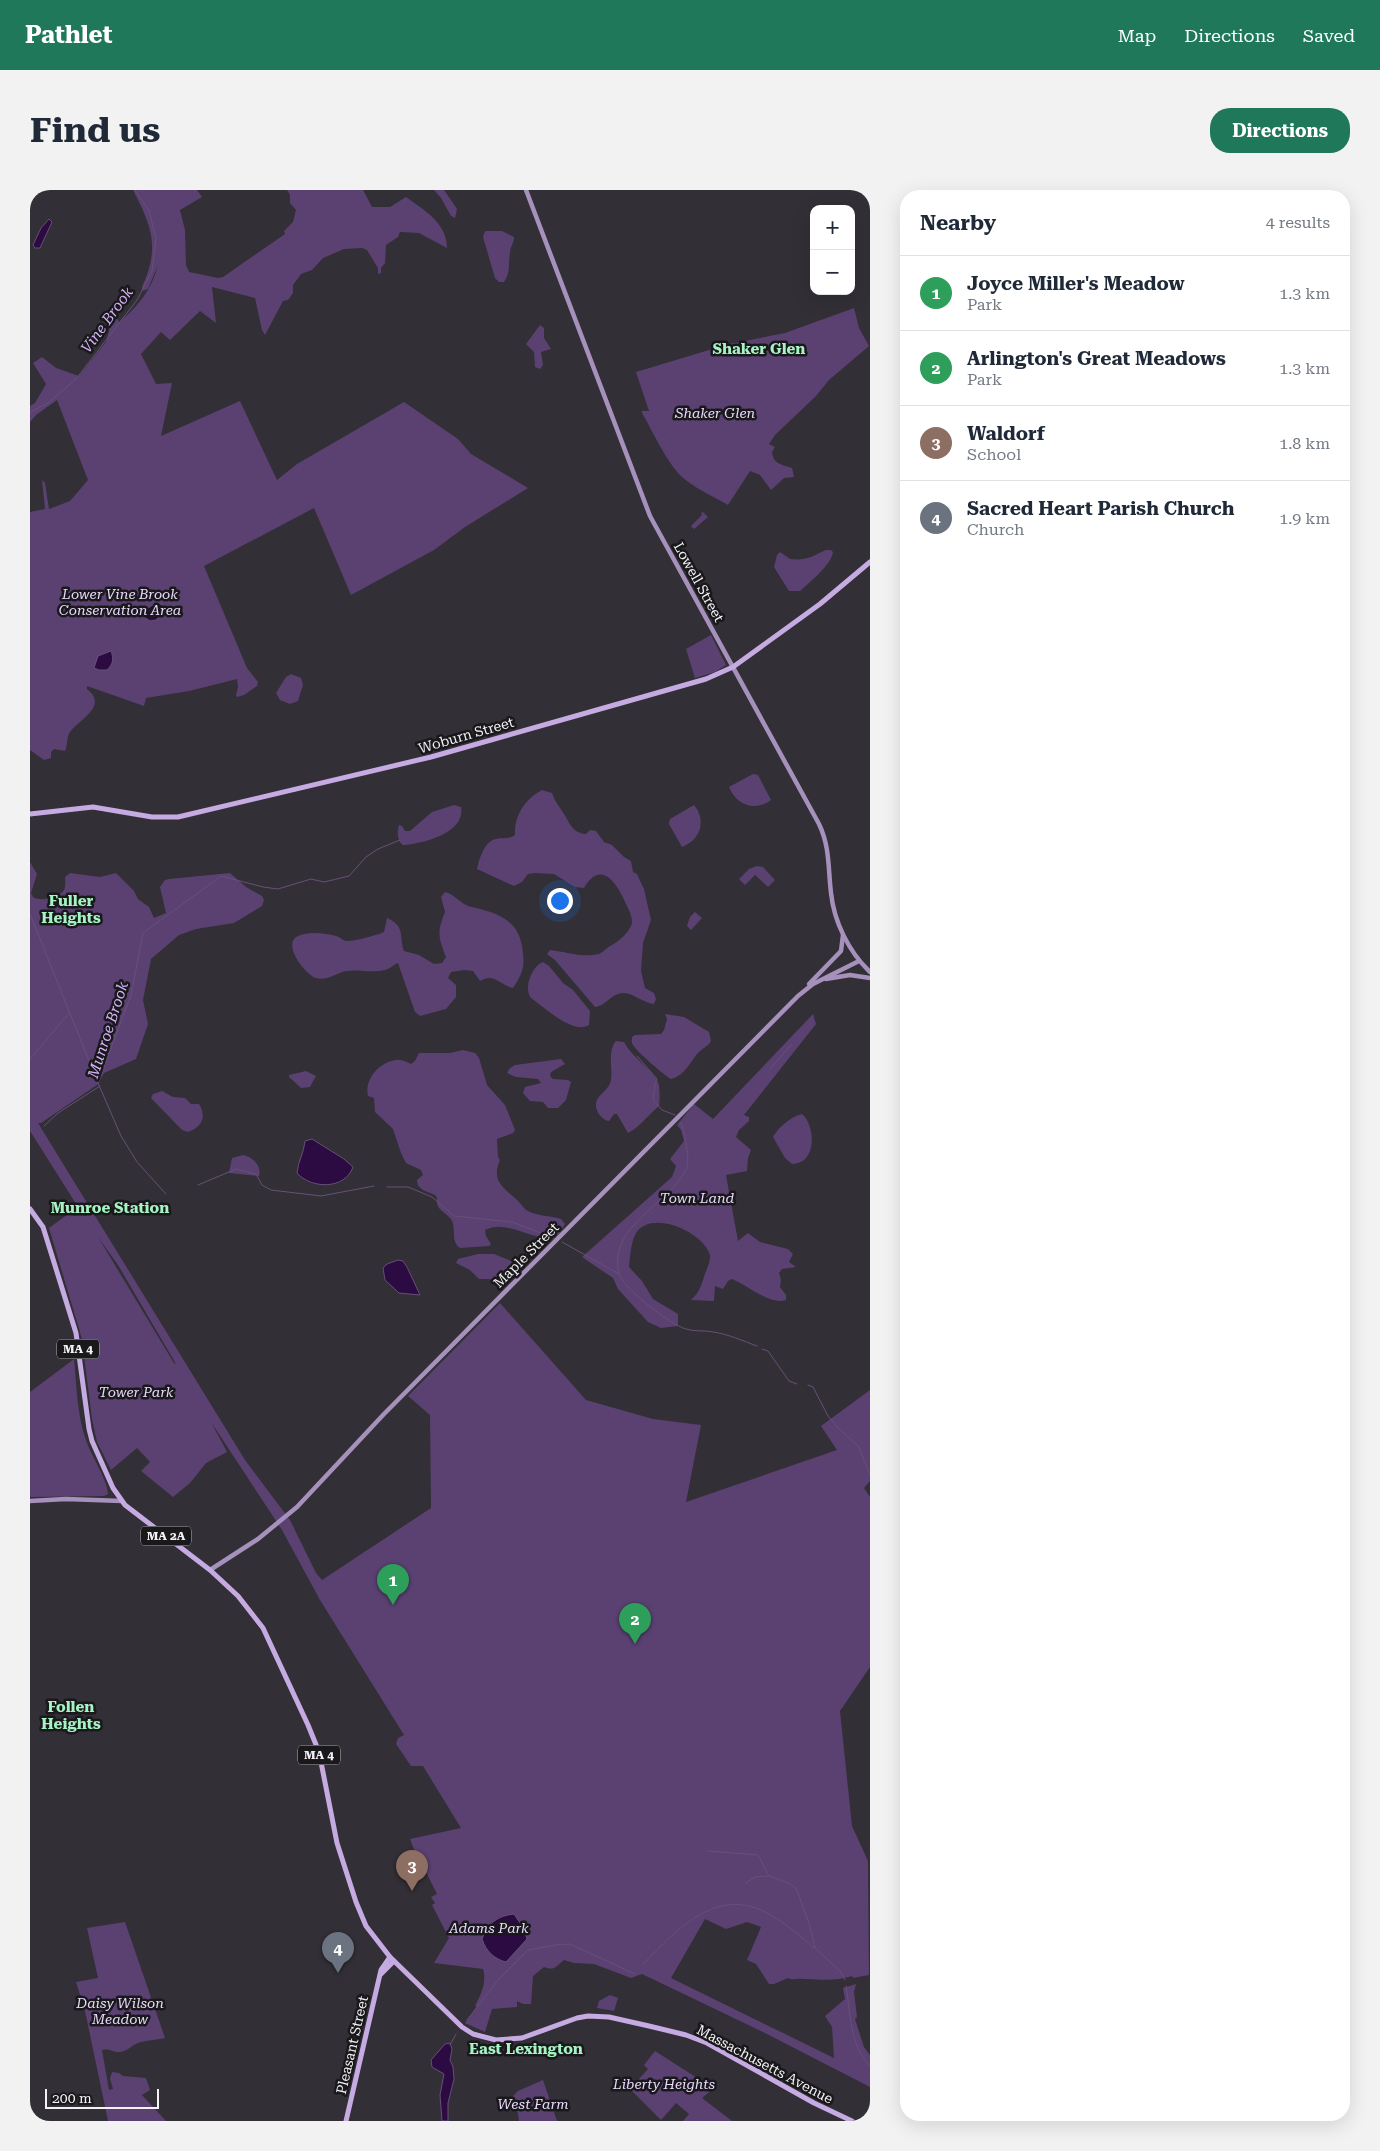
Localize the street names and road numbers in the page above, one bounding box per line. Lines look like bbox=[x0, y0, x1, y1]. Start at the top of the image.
street label: Lowell Street bbox=[671, 540, 727, 624]
street label: Woburn Street bbox=[416, 714, 516, 756]
street label: Maple Street bbox=[490, 1219, 562, 1291]
road number: MA 4 bbox=[57, 1340, 99, 1358]
road number: MA 2A bbox=[141, 1526, 191, 1545]
road number: MA 4 bbox=[298, 1746, 340, 1764]
street label: Pleasant Street bbox=[333, 1994, 371, 2096]
street label: Massachusetts Avenue bbox=[694, 2021, 836, 2107]

